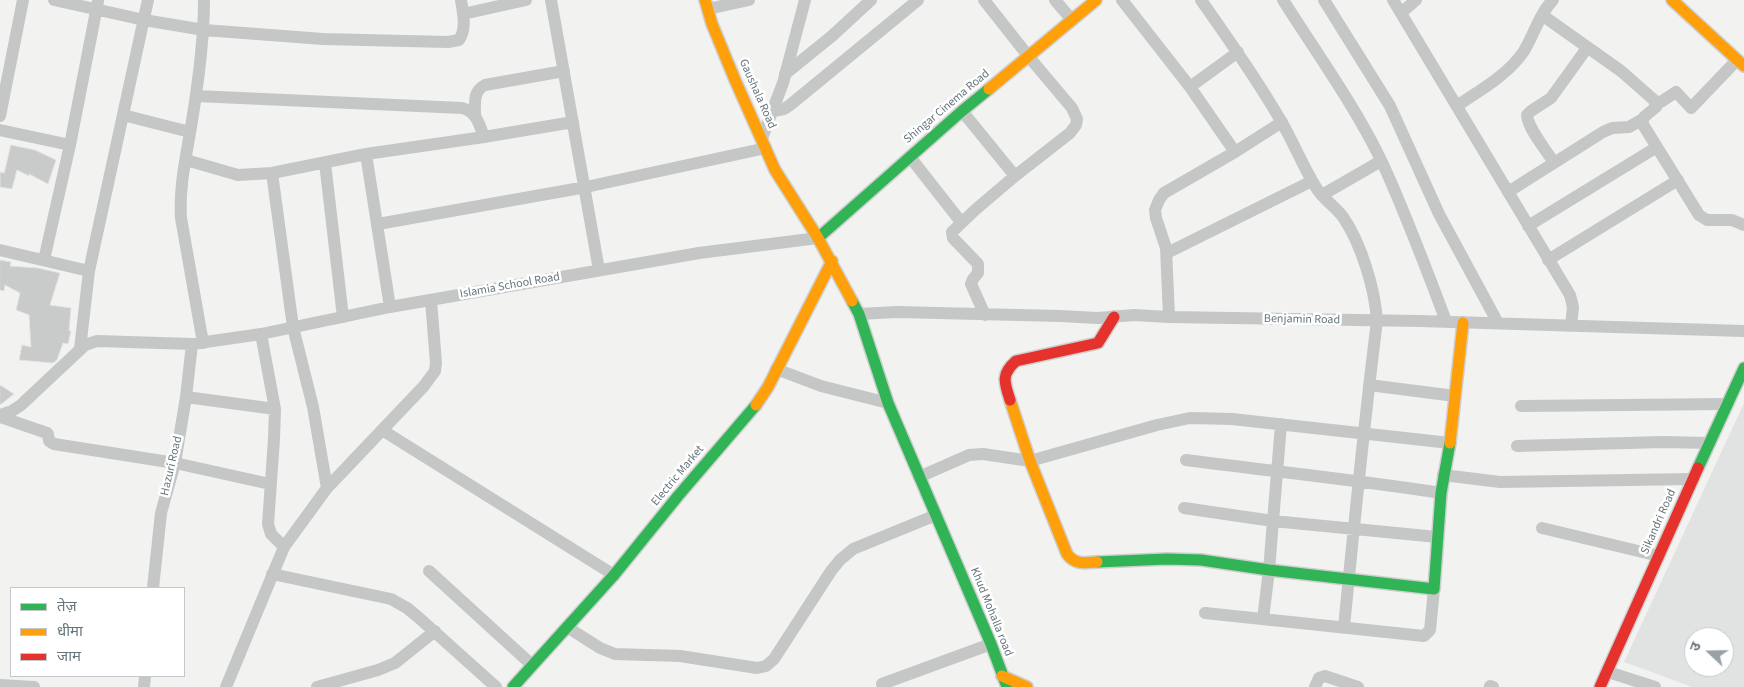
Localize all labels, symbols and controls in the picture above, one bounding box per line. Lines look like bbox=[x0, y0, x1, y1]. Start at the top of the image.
street label: Gaushala Road bbox=[735, 57, 779, 131]
street label: Shingar Cinema Road bbox=[901, 67, 993, 147]
street label: Islamia School Road bbox=[459, 270, 561, 302]
street label: Benjamin Road bbox=[1264, 312, 1340, 328]
street label: Hazuri Road bbox=[158, 435, 186, 497]
street label: Electric Market bbox=[649, 443, 707, 509]
street label: Sikandri Road bbox=[1638, 487, 1680, 557]
street label: Khud Mohalla road bbox=[967, 565, 1015, 659]
legend bbox=[10, 587, 185, 677]
text: तेज़ bbox=[57, 596, 77, 617]
text: धीमा bbox=[57, 621, 83, 642]
north arrow bbox=[1684, 627, 1734, 677]
text: उ bbox=[1685, 640, 1707, 654]
text: जाम bbox=[57, 646, 81, 667]

